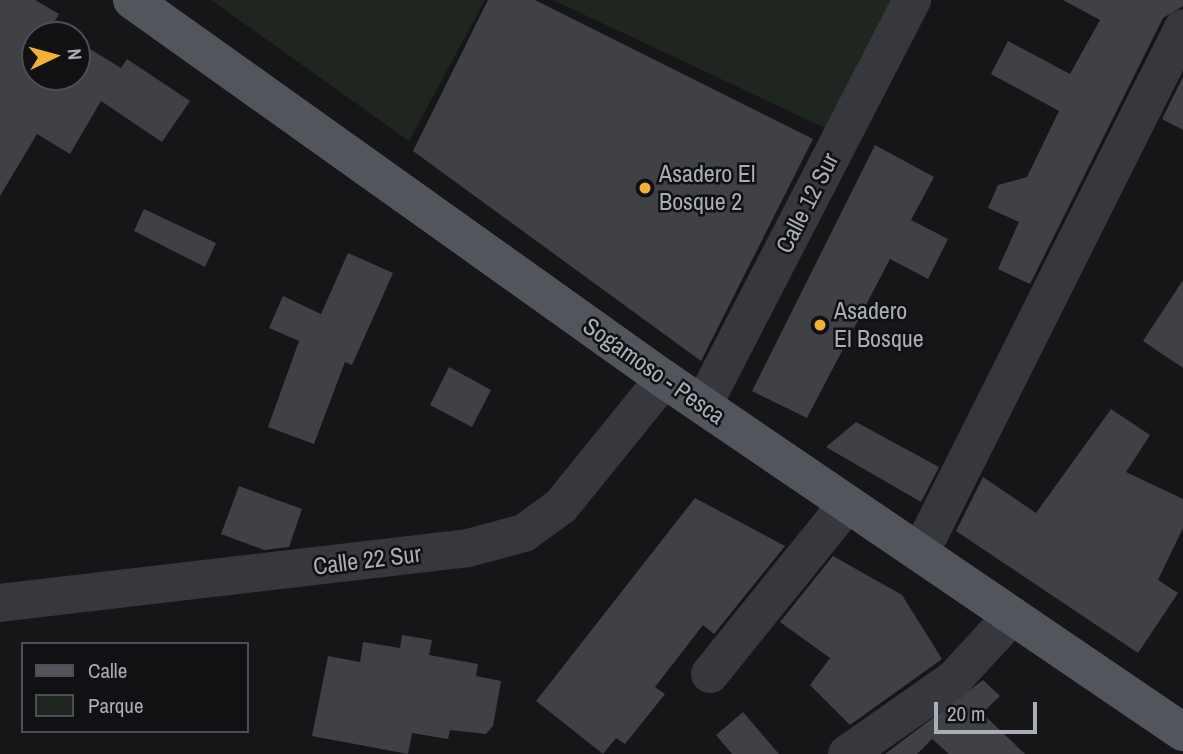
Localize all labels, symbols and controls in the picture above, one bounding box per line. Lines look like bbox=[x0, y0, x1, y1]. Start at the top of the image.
north arrow bbox=[21, 21, 91, 91]
text: N bbox=[61, 48, 88, 61]
street label: Calle 12 Sur bbox=[770, 148, 844, 258]
place label: Asadero El Bosque 2 bbox=[659, 160, 755, 216]
marker: Asadero El Bosque 2 bbox=[637, 180, 653, 196]
place label: Asadero El Bosque bbox=[834, 297, 924, 353]
street label: Sogamoso - Pesca bbox=[578, 312, 730, 430]
marker: Asadero El Bosque bbox=[812, 317, 828, 333]
street label: Calle 22 Sur bbox=[312, 539, 422, 581]
legend bbox=[21, 642, 248, 733]
text: Calle bbox=[88, 656, 127, 685]
scale bar bbox=[938, 688, 1041, 732]
text: Parque bbox=[88, 691, 144, 720]
text: 20 m bbox=[947, 699, 985, 728]

